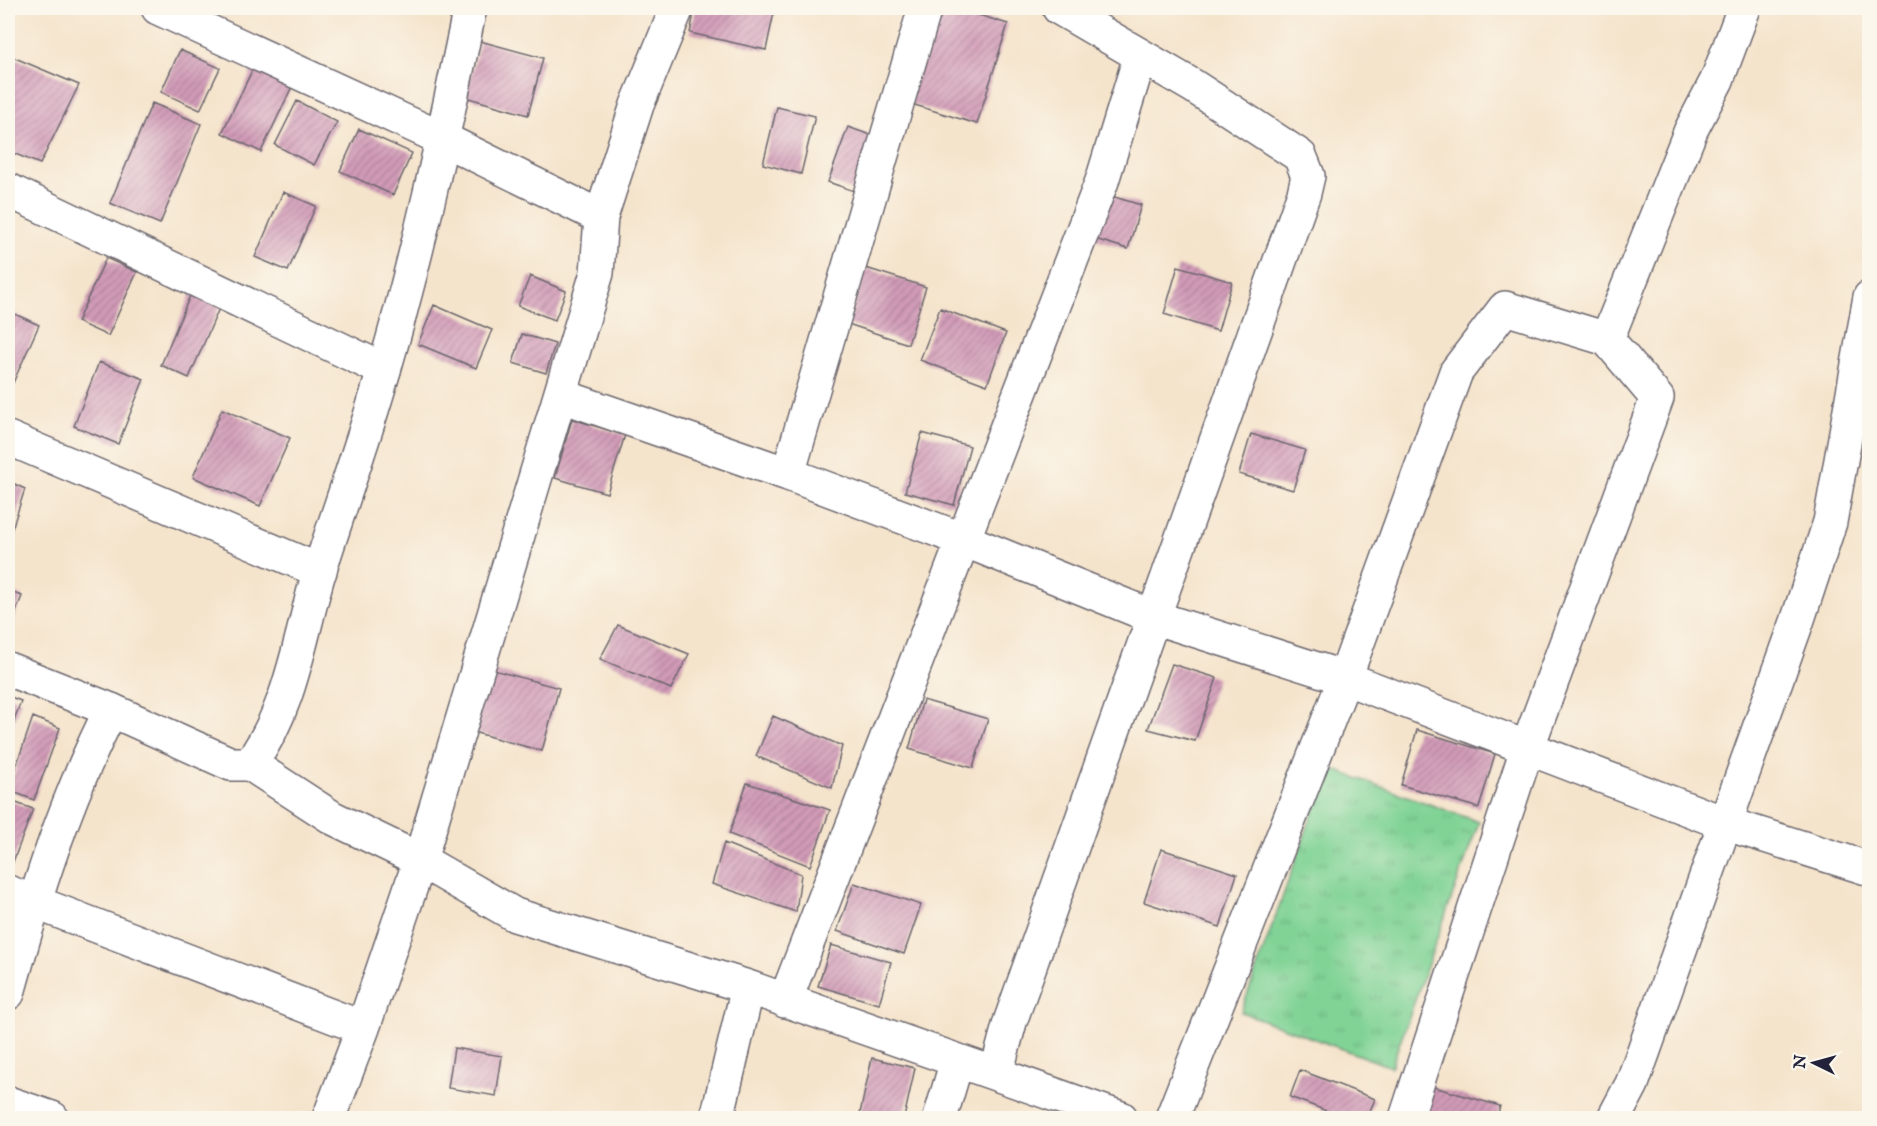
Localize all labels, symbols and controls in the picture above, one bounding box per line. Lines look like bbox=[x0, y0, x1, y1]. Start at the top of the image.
north arrow bbox=[1784, 1033, 1844, 1093]
text: N bbox=[1790, 1054, 1812, 1071]

